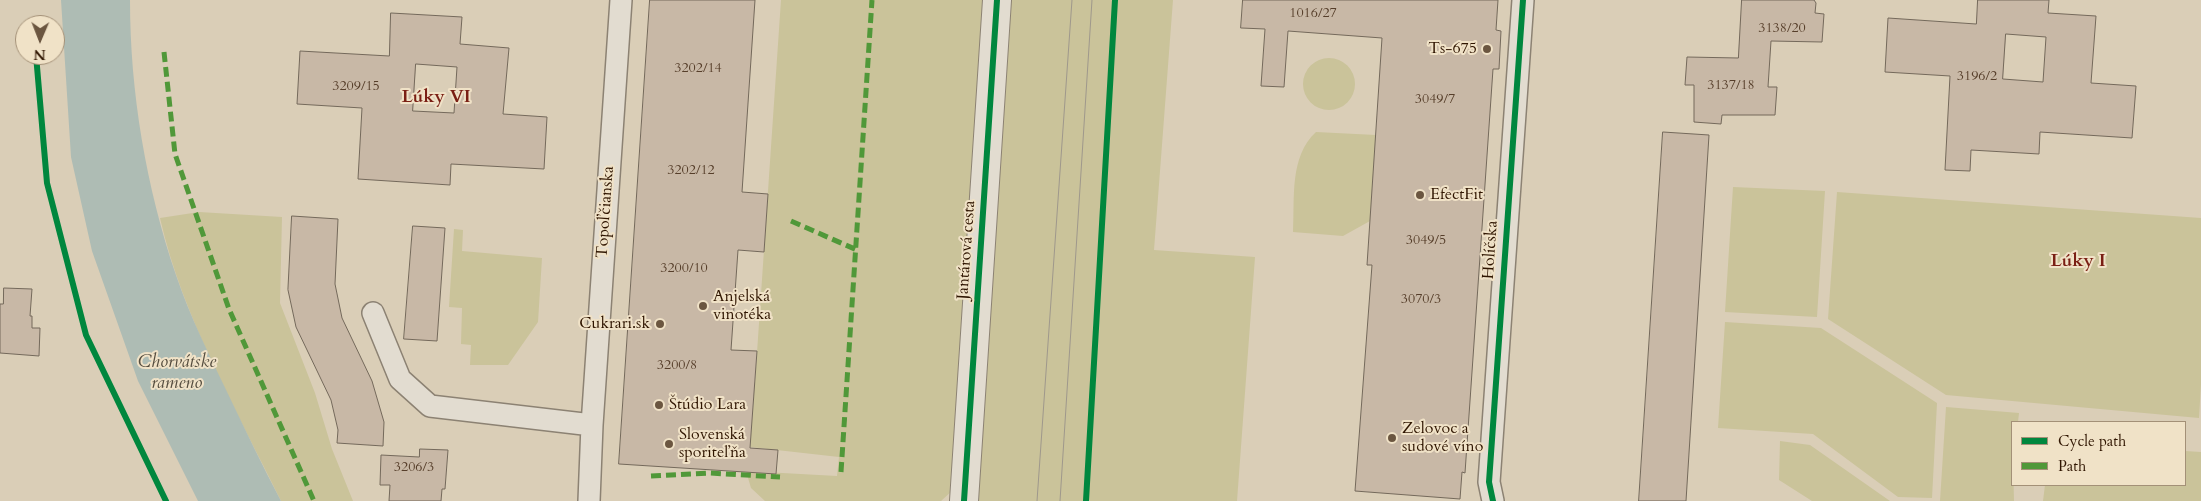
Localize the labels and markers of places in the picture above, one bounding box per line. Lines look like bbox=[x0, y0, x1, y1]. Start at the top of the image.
place label: Ts-675 bbox=[1428, 39, 1477, 59]
marker: Ts-675 bbox=[1481, 43, 1493, 55]
place label: EfectFit bbox=[1430, 185, 1483, 205]
marker: EfectFit bbox=[1414, 189, 1426, 201]
place label: Anjelská vinotéka bbox=[713, 287, 771, 325]
marker: Anjelská vinotéka bbox=[697, 300, 709, 312]
place label: Cukrari.sk bbox=[579, 314, 650, 334]
marker: Cukrari.sk bbox=[654, 318, 666, 330]
place label: Štúdio Lara bbox=[669, 395, 746, 415]
marker: Štúdio Lara bbox=[653, 399, 665, 411]
place label: Zelovoc a sudové víno bbox=[1402, 419, 1483, 457]
place label: Slovenská sporiteľňa bbox=[679, 425, 746, 463]
marker: Zelovoc a sudové víno bbox=[1386, 432, 1398, 444]
marker: Slovenská sporiteľňa bbox=[663, 438, 675, 450]

